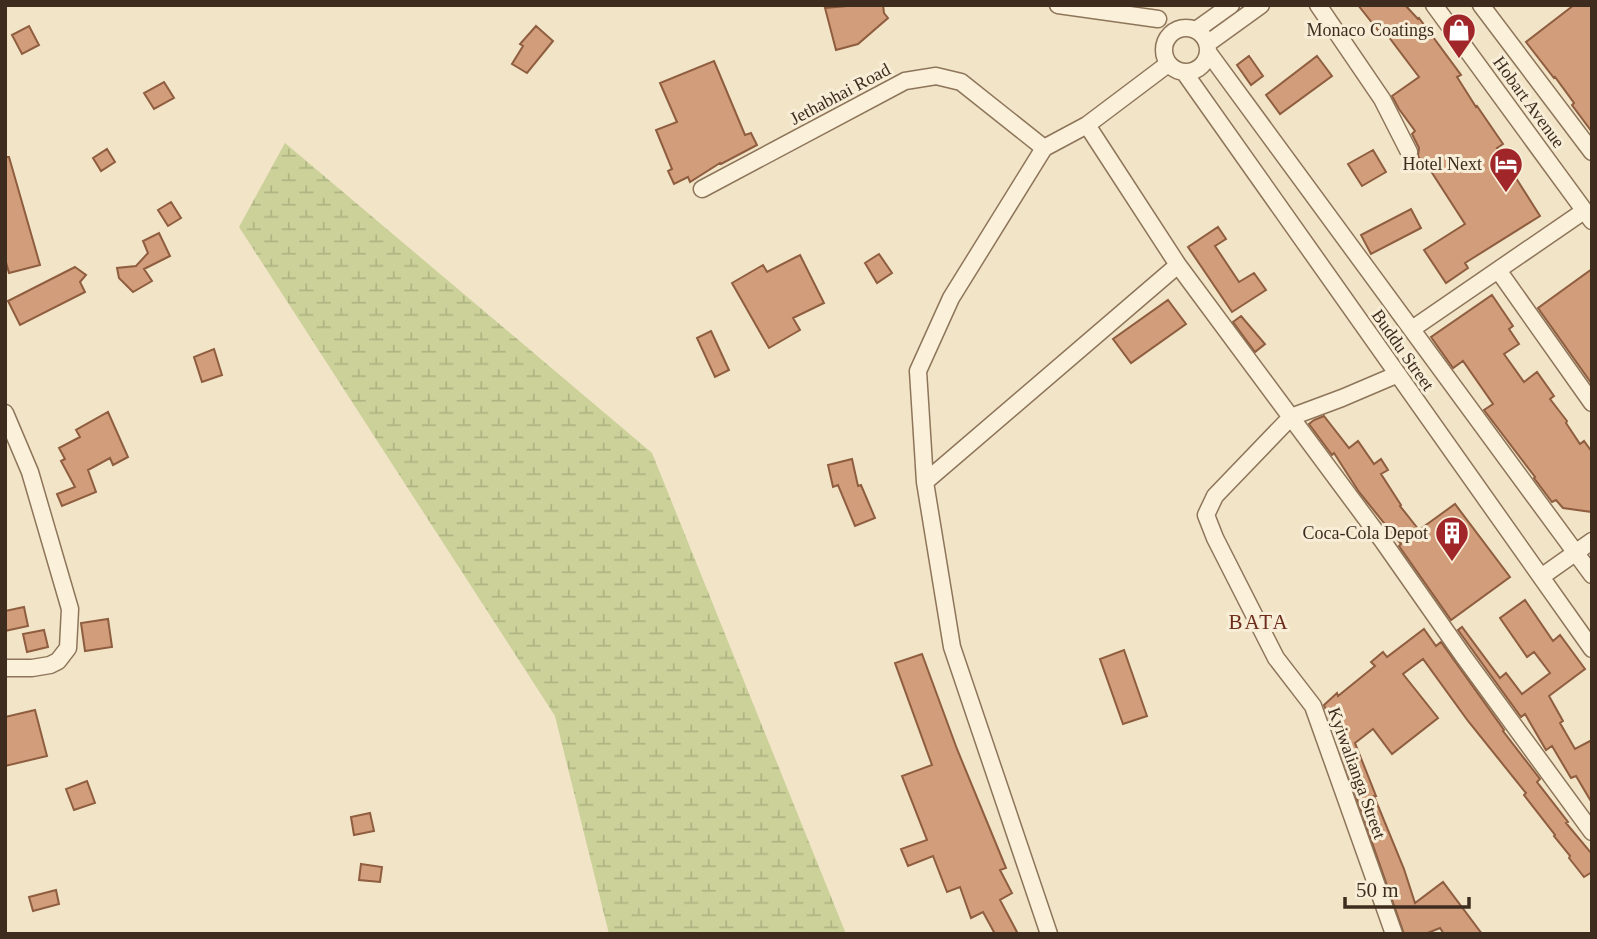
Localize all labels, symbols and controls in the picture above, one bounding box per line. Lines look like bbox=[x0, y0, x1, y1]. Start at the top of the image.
shop icon: Monaco Coatings bbox=[1440, 11, 1478, 60]
place label: Monaco Coatings bbox=[1307, 20, 1434, 40]
street label: Hobart Avenue bbox=[1489, 52, 1569, 152]
street label: Jethabhai Road bbox=[787, 59, 893, 129]
hotel icon: Hotel Next bbox=[1487, 145, 1525, 194]
place label: Hotel Next bbox=[1403, 154, 1482, 174]
street label: Buddu Street bbox=[1368, 306, 1438, 394]
building icon: Coca-Cola Depot bbox=[1433, 514, 1471, 563]
place label: Coca-Cola Depot bbox=[1303, 523, 1428, 543]
district label: BATA bbox=[1228, 610, 1290, 634]
street label: Kyiwalianga Street bbox=[1324, 705, 1390, 841]
scale bar bbox=[1345, 866, 1469, 910]
text: 50 m bbox=[1356, 878, 1399, 902]

